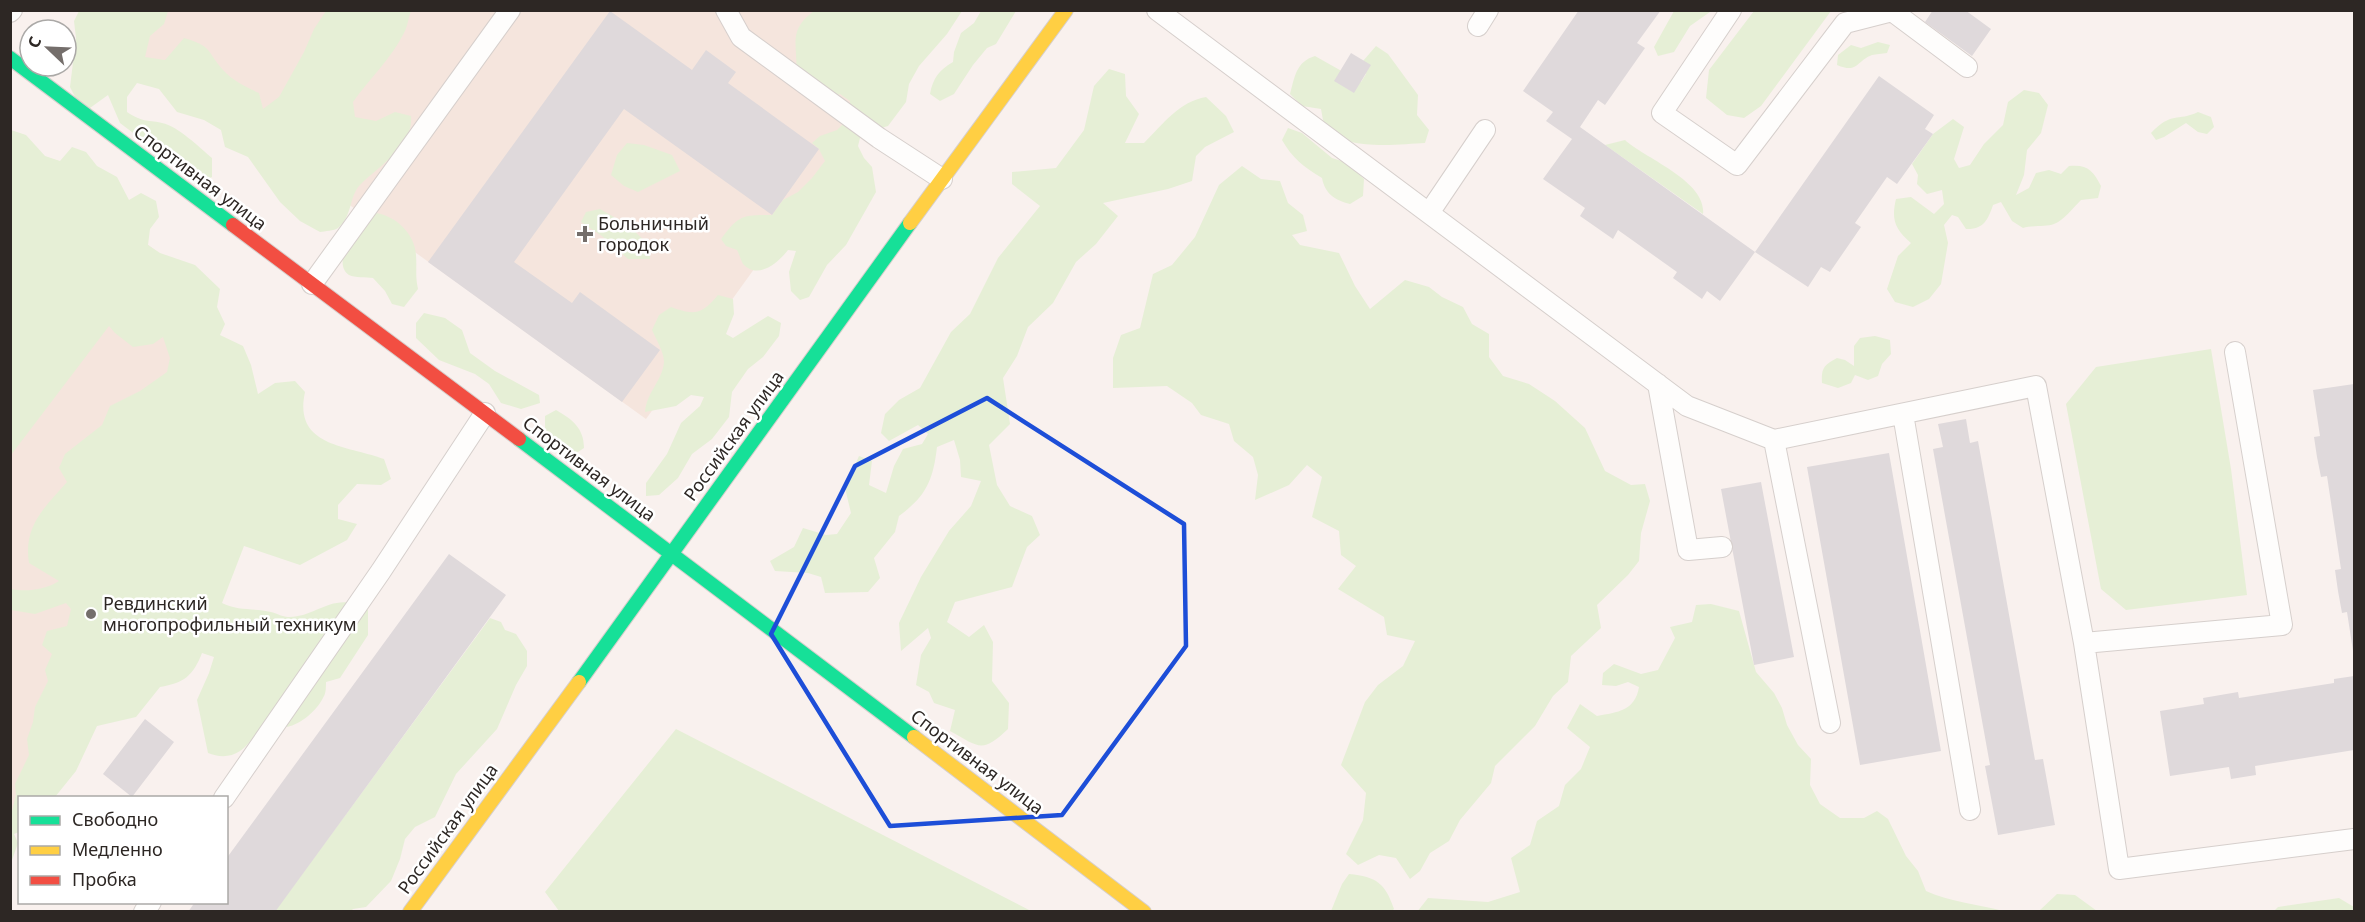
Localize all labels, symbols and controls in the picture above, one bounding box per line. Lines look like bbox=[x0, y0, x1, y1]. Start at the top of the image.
north arrow bbox=[18, 18, 78, 78]
text: С bbox=[22, 33, 46, 51]
street label: Спортивная улица bbox=[129, 119, 272, 235]
place label: Больничный городок bbox=[598, 211, 709, 256]
marker: Больничный городок bbox=[576, 225, 594, 243]
street label: Российская улица bbox=[678, 365, 789, 505]
street label: Спортивная улица bbox=[518, 410, 661, 526]
place label: Ревдинский многопрофильный техникум bbox=[103, 591, 357, 636]
marker: Ревдинский многопрофильный техникум bbox=[84, 607, 98, 621]
street label: Спортивная улица bbox=[906, 703, 1049, 819]
street label: Российская улица bbox=[392, 758, 503, 898]
legend bbox=[18, 796, 228, 904]
text: Свободно bbox=[72, 807, 158, 831]
text: Медленно bbox=[72, 837, 163, 861]
text: Пробка bbox=[72, 867, 137, 891]

